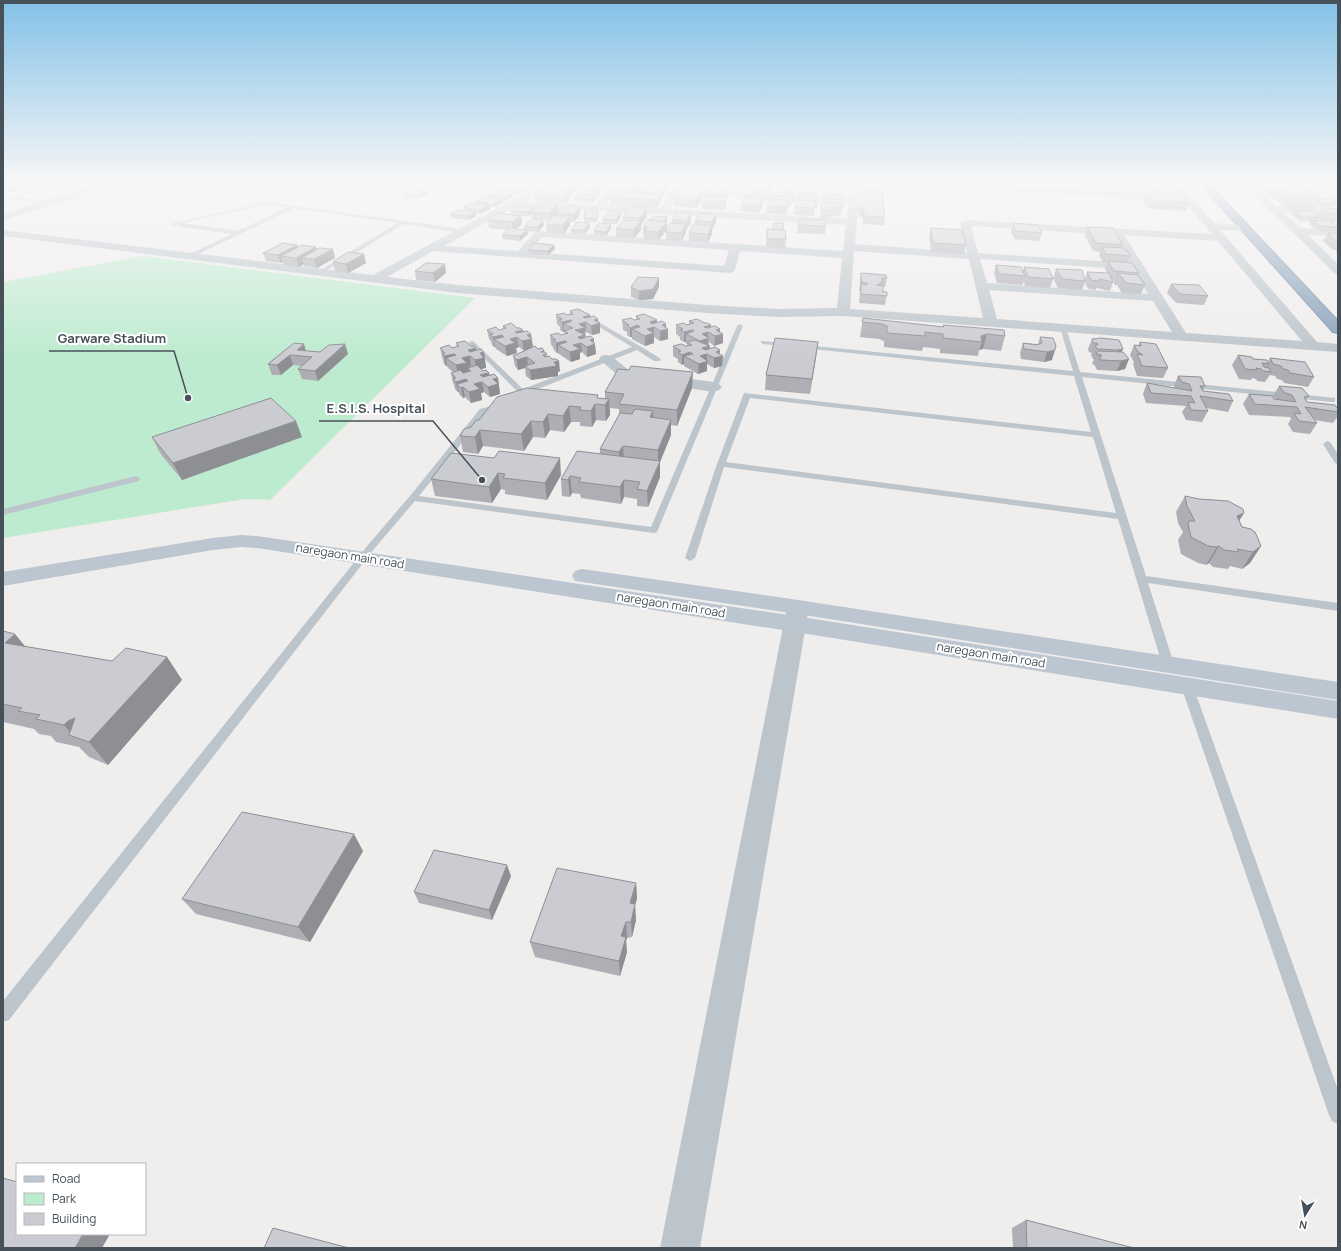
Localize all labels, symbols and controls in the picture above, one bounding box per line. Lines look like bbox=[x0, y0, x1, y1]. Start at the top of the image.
callout: Garware Stadium bbox=[49, 326, 174, 351]
text: Garware Stadium bbox=[58, 329, 166, 347]
callout: E.S.I.S. Hospital bbox=[319, 396, 433, 421]
text: E.S.I.S. Hospital bbox=[327, 399, 425, 417]
street label: naregaon main road bbox=[295, 539, 406, 572]
street label: naregaon main road bbox=[616, 588, 727, 621]
street label: naregaon main road bbox=[936, 638, 1047, 671]
legend bbox=[16, 1163, 146, 1235]
text: Road bbox=[52, 1170, 80, 1187]
text: Park bbox=[52, 1190, 77, 1207]
north arrow bbox=[1285, 1195, 1325, 1235]
text: Building bbox=[52, 1210, 96, 1227]
text: N bbox=[1298, 1217, 1308, 1233]

